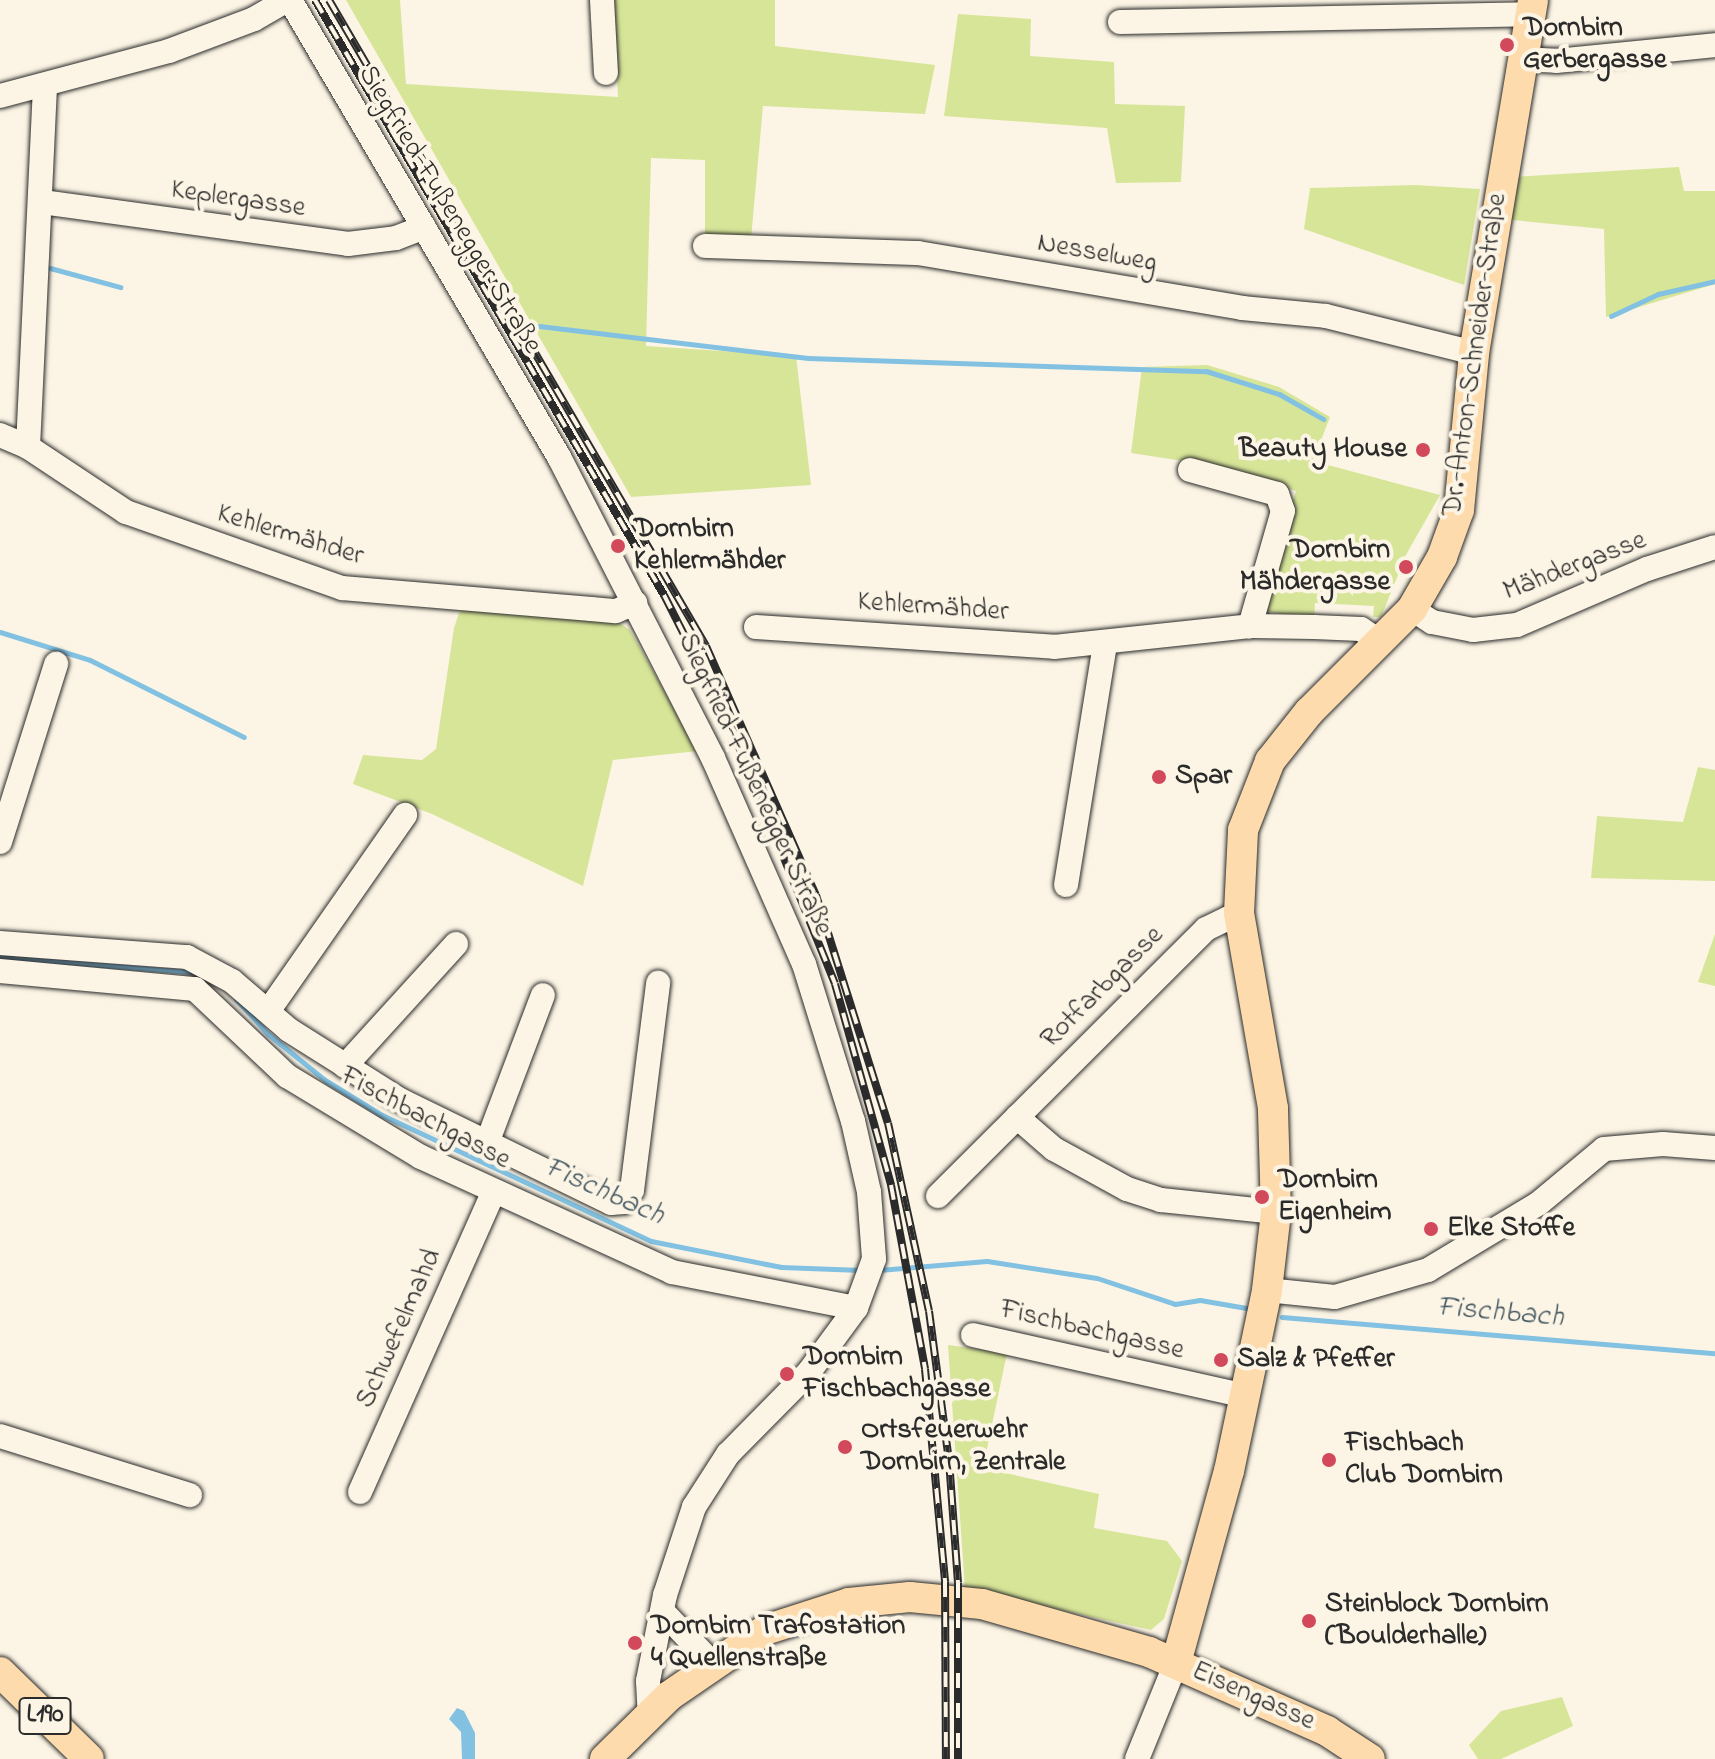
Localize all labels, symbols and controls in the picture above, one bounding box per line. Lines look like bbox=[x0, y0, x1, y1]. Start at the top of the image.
place label: Dornbirn Gerbergasse bbox=[1523, 12, 1667, 78]
marker: Dornbirn Gerbergasse bbox=[1498, 36, 1516, 54]
street label: Siegfried-Fußenegger Straße bbox=[350, 60, 548, 360]
street label: Keplergasse bbox=[169, 174, 307, 226]
street label: Dr.-Anton-Schneider-Straße bbox=[1437, 191, 1515, 519]
street label: Nesselweg bbox=[1035, 227, 1159, 281]
place label: Beauty House bbox=[1239, 433, 1407, 467]
marker: Beauty House bbox=[1414, 441, 1432, 459]
street label: Kehlermähder bbox=[213, 498, 367, 574]
place label: Dornbirn Kehlermähder bbox=[634, 513, 786, 579]
street label: Mähdergasse bbox=[1499, 524, 1651, 610]
place label: Dornbirn Mähdergasse bbox=[1240, 534, 1390, 600]
marker: Dornbirn Kehlermähder bbox=[609, 537, 627, 555]
marker: Dornbirn Mähdergasse bbox=[1397, 558, 1415, 576]
street label: Kehlermähder bbox=[856, 586, 1010, 630]
street label: Siegfried-Fußenegger Straße bbox=[669, 628, 839, 942]
place label: Spar bbox=[1175, 760, 1232, 794]
marker: Spar bbox=[1150, 768, 1168, 786]
street label: Rotfarbgasse bbox=[1035, 920, 1171, 1056]
street label: Fischbachgasse bbox=[334, 1060, 516, 1178]
water label: Fischbach bbox=[539, 1150, 669, 1234]
place label: Dornbirn Eigenheim bbox=[1278, 1164, 1392, 1230]
marker: Dornbirn Eigenheim bbox=[1253, 1188, 1271, 1206]
place label: Elke Stoffe bbox=[1447, 1212, 1575, 1246]
marker: Elke Stoffe bbox=[1422, 1220, 1440, 1238]
street label: Schwefelmahd bbox=[350, 1244, 450, 1414]
water label: Fischbach bbox=[1435, 1290, 1565, 1336]
street label: Fischbachgasse bbox=[997, 1294, 1187, 1368]
place label: Dornbirn Fischbachgasse bbox=[803, 1341, 991, 1407]
place label: Salz & Pfeffer bbox=[1237, 1343, 1395, 1377]
marker: Salz & Pfeffer bbox=[1212, 1351, 1230, 1369]
marker: Dornbirn Fischbachgasse bbox=[778, 1365, 796, 1383]
place label: Ortsfeuerwehr Dornbirn, Zentrale bbox=[861, 1414, 1065, 1480]
place label: Fischbach Club Dornbirn bbox=[1345, 1427, 1503, 1493]
marker: Ortsfeuerwehr Dornbirn, Zentrale bbox=[836, 1438, 854, 1456]
marker: Fischbach Club Dornbirn bbox=[1320, 1451, 1338, 1469]
place label: Steinblock Dornbirn (Boulderhalle) bbox=[1325, 1588, 1549, 1654]
place label: Dornbirn Trafostation 4 Quellenstraße bbox=[651, 1610, 905, 1676]
marker: Steinblock Dornbirn (Boulderhalle) bbox=[1300, 1612, 1318, 1630]
marker: Dornbirn Trafostation 4 Quellenstraße bbox=[626, 1634, 644, 1652]
street label: Eisengasse bbox=[1186, 1655, 1320, 1739]
road number: L190 bbox=[17, 1694, 73, 1738]

